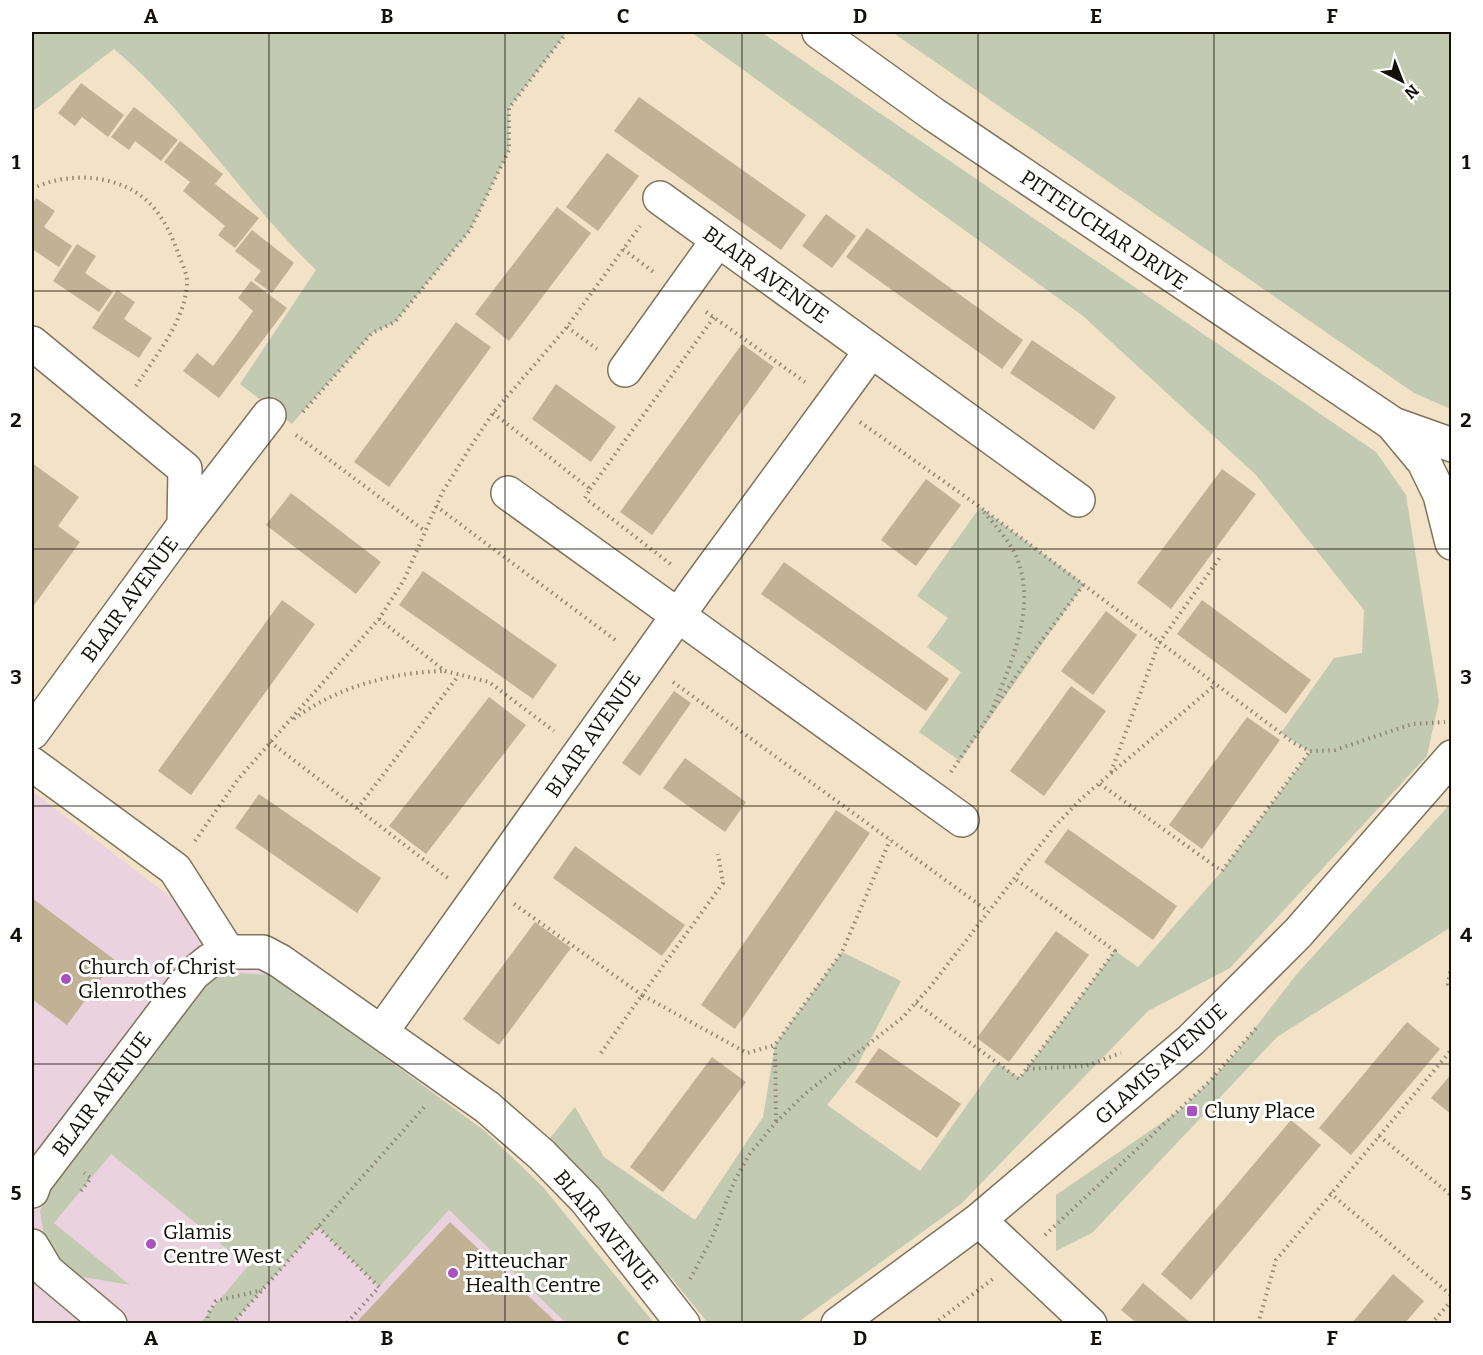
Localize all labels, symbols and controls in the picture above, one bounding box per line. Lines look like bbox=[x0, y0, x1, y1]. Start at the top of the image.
text: A bbox=[144, 4, 159, 28]
text: B bbox=[381, 4, 394, 28]
text: C bbox=[617, 4, 629, 28]
text: D bbox=[853, 4, 867, 28]
text: E bbox=[1090, 4, 1102, 28]
text: F bbox=[1326, 4, 1338, 28]
north arrow bbox=[1372, 51, 1432, 111]
text: N bbox=[1401, 81, 1423, 103]
text: 1 bbox=[12, 150, 21, 174]
text: 1 bbox=[1462, 150, 1471, 174]
street label: PITTEUCHAR DRIVE bbox=[1015, 164, 1193, 296]
street label: BLAIR AVENUE bbox=[698, 221, 834, 329]
text: 2 bbox=[10, 408, 22, 432]
text: 2 bbox=[1460, 408, 1472, 432]
street label: BLAIR AVENUE bbox=[76, 531, 184, 667]
text: 3 bbox=[10, 665, 22, 689]
street label: BLAIR AVENUE bbox=[540, 665, 646, 803]
text: 3 bbox=[1460, 665, 1472, 689]
text: 4 bbox=[10, 923, 22, 947]
text: 4 bbox=[1460, 923, 1472, 947]
place label: Church of Christ Glenrothes bbox=[78, 954, 236, 1004]
marker: Church of Christ Glenrothes bbox=[59, 972, 73, 986]
street label: GLAMIS AVENUE bbox=[1090, 998, 1232, 1130]
street label: BLAIR AVENUE bbox=[47, 1027, 157, 1161]
place label: Cluny Place bbox=[1204, 1098, 1315, 1124]
marker: Cluny Place bbox=[1185, 1104, 1199, 1118]
street label: BLAIR AVENUE bbox=[548, 1165, 664, 1295]
text: 5 bbox=[11, 1181, 22, 1205]
text: 5 bbox=[1461, 1181, 1472, 1205]
place label: Glamis Centre West bbox=[163, 1219, 282, 1269]
marker: Glamis Centre West bbox=[144, 1237, 158, 1251]
place label: Pitteuchar Health Centre bbox=[465, 1248, 601, 1298]
marker: Pitteuchar Health Centre bbox=[446, 1266, 460, 1280]
text: A bbox=[144, 1326, 159, 1350]
text: B bbox=[381, 1326, 394, 1350]
text: C bbox=[617, 1326, 629, 1350]
text: D bbox=[853, 1326, 867, 1350]
text: E bbox=[1090, 1326, 1102, 1350]
text: F bbox=[1326, 1326, 1338, 1350]

